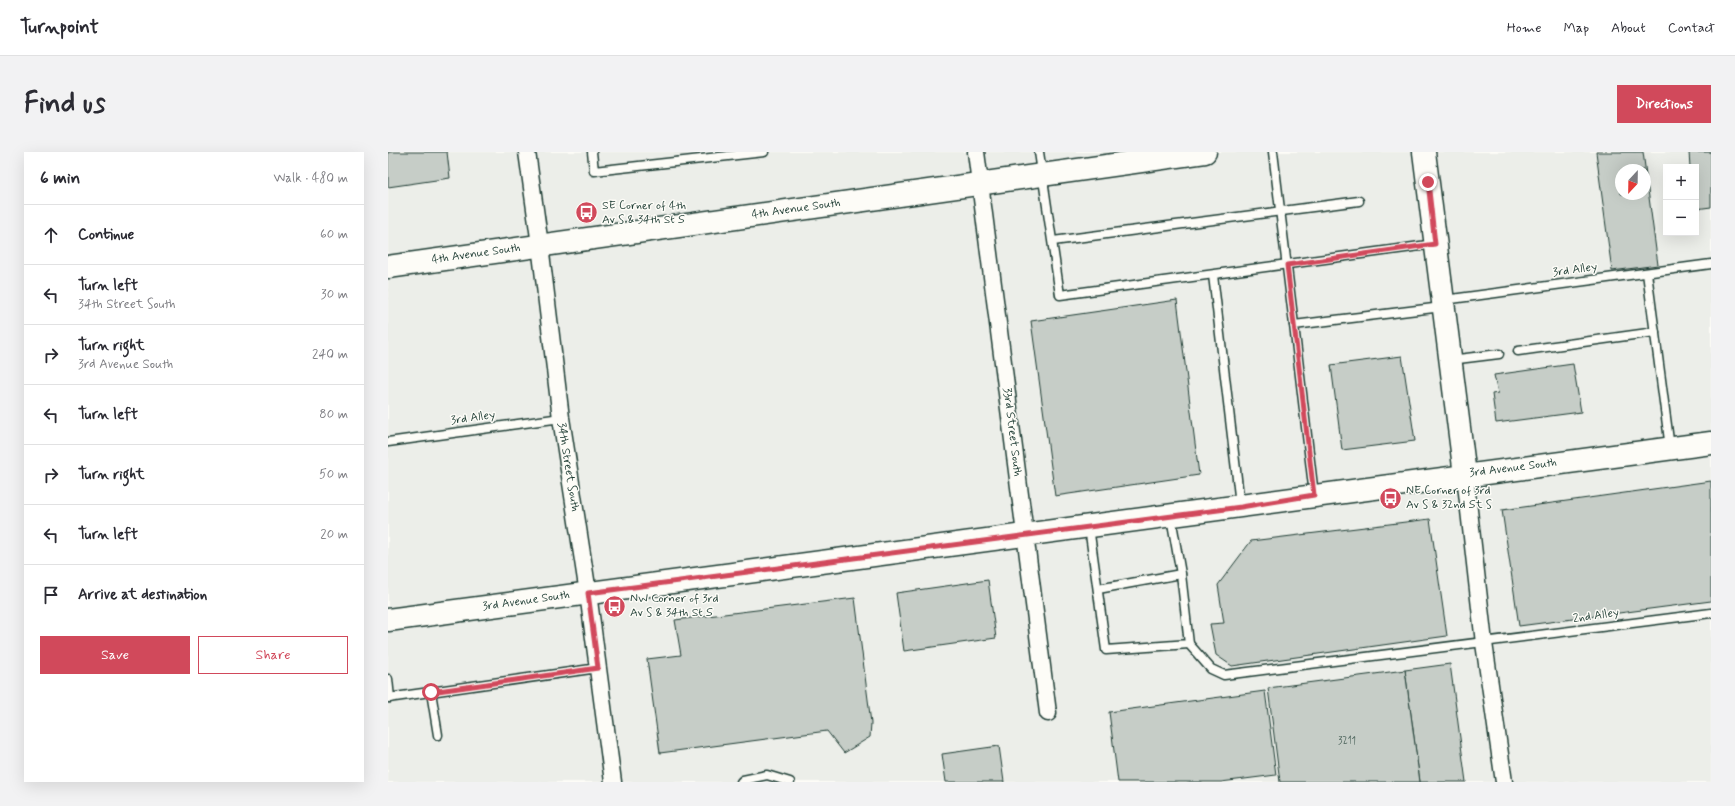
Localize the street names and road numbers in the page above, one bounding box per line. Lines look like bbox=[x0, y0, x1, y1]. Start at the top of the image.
street label: 4th Avenue South bbox=[751, 195, 841, 223]
street label: 4th Avenue South bbox=[431, 240, 521, 268]
street label: 3rd Alley bbox=[1552, 259, 1598, 281]
street label: 33rd Street South bbox=[999, 387, 1025, 477]
street label: 3rd Alley bbox=[450, 407, 496, 429]
street label: 34th Street South bbox=[553, 421, 583, 513]
street label: 3rd Avenue South bbox=[1468, 455, 1558, 481]
street label: 3rd Avenue South bbox=[481, 587, 571, 615]
street label: 2nd Alley bbox=[1572, 605, 1620, 627]

